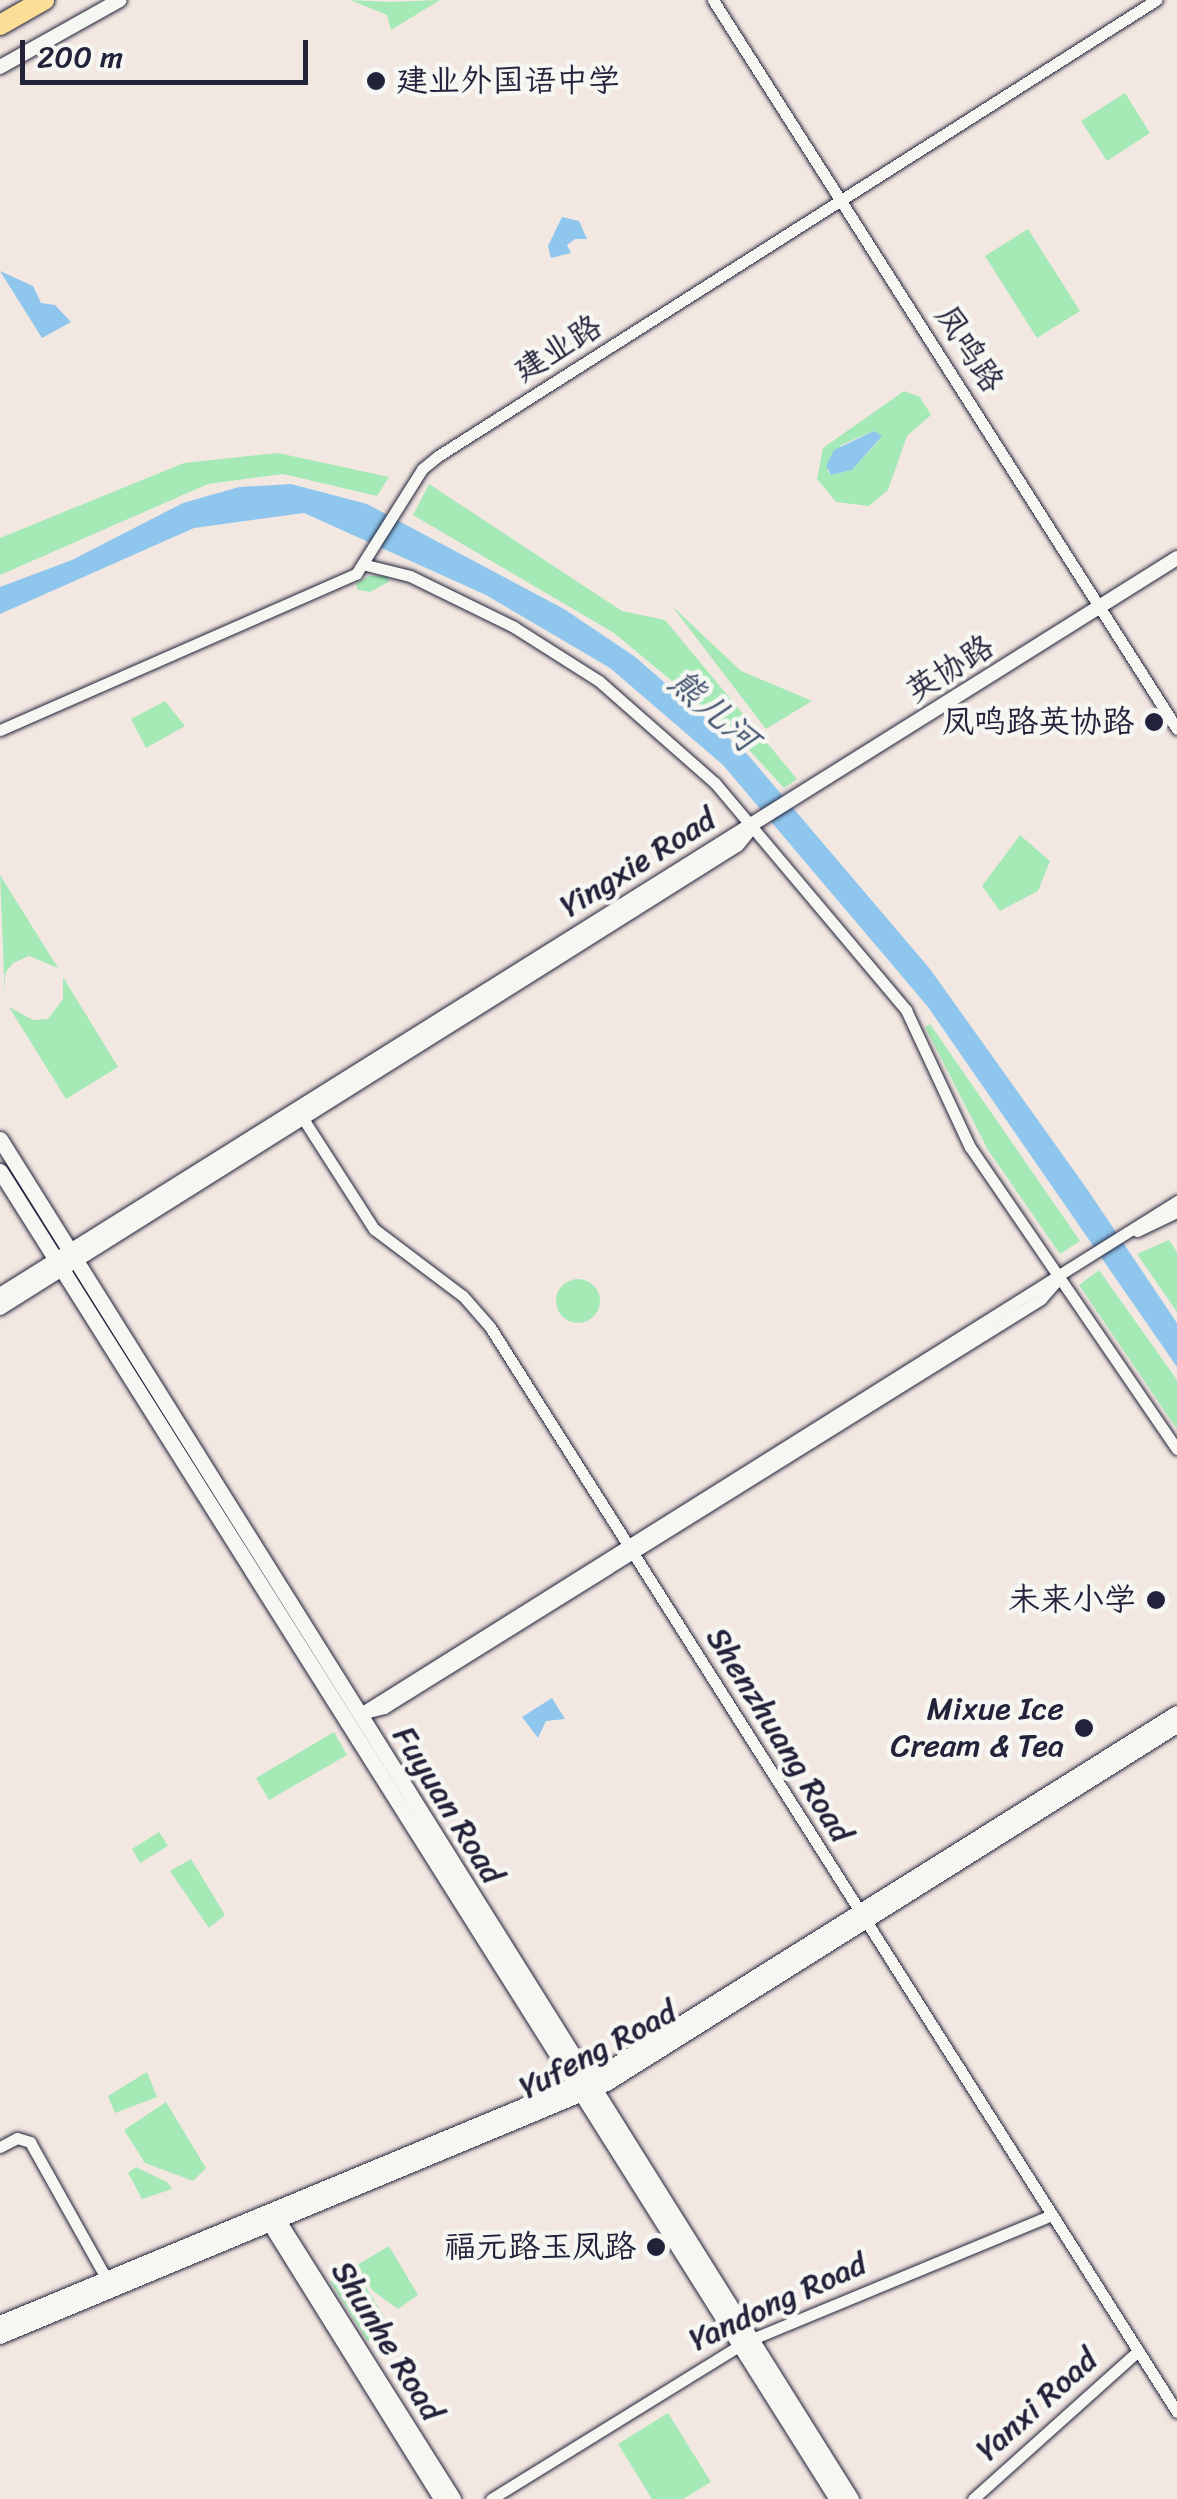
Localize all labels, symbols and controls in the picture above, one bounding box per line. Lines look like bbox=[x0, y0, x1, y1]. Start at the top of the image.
scale bar bbox=[25, 20, 312, 82]
text: 200 m bbox=[37, 30, 123, 84]
place label: 建业外国语中学 bbox=[396, 62, 620, 100]
marker: 建业外国语中学 bbox=[365, 70, 387, 92]
street label: 凤鸣路 bbox=[927, 298, 1011, 400]
street label: 建业路 bbox=[507, 307, 609, 391]
street label: 英协路 bbox=[899, 627, 1001, 711]
water label: 熊儿河 bbox=[661, 660, 767, 760]
place label: 凤鸣路英协路 bbox=[942, 703, 1134, 741]
marker: 凤鸣路英协路 bbox=[1143, 711, 1165, 733]
street label: Yingxie Road bbox=[553, 800, 723, 926]
place label: 未来小学 bbox=[1008, 1581, 1136, 1619]
marker: 未来小学 bbox=[1145, 1589, 1167, 1611]
street label: Shenzhuang Road bbox=[698, 1620, 860, 1850]
place label: Mixue Ice Cream & Tea bbox=[889, 1691, 1064, 1766]
marker: Mixue Ice Cream & Tea bbox=[1073, 1717, 1095, 1739]
street label: Fuyuan Road bbox=[384, 1719, 512, 1891]
street label: Yufeng Road bbox=[513, 1993, 683, 2107]
place label: 福元路玉凤路 bbox=[444, 2228, 636, 2266]
marker: 福元路玉凤路 bbox=[645, 2236, 667, 2258]
street label: Yandong Road bbox=[683, 2244, 873, 2360]
street label: Shunhe Road bbox=[323, 2254, 451, 2428]
street label: Yanxi Road bbox=[969, 2341, 1105, 2469]

